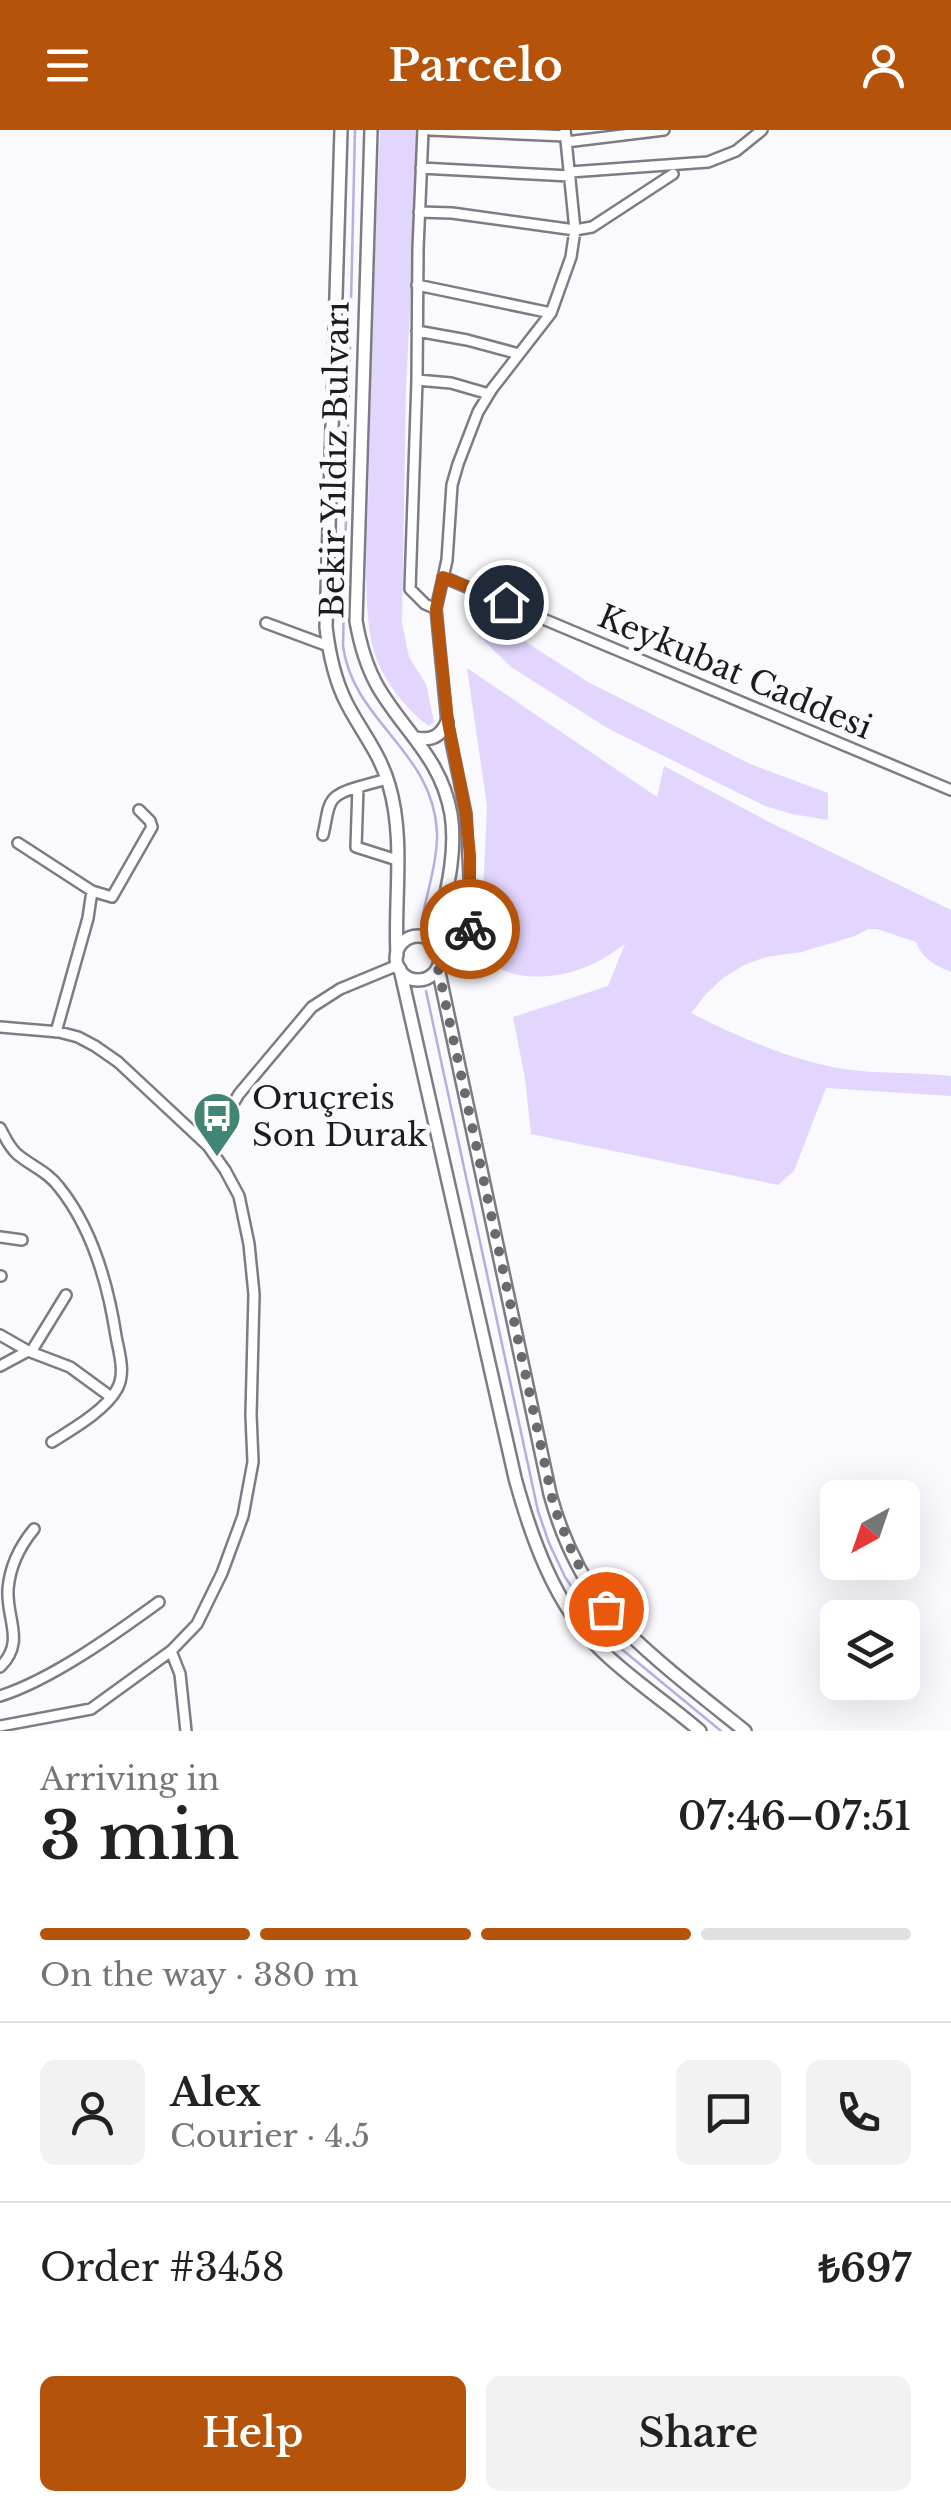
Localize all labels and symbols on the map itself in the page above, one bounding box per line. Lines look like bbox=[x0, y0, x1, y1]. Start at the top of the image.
street label: Bekir Yıldız Bulvarı bbox=[312, 301, 358, 619]
pin bbox=[464, 560, 549, 645]
street label: Keykubat Caddesi bbox=[592, 596, 878, 748]
courier bbox=[420, 879, 520, 979]
place label: Oruçreis Son Durak bbox=[252, 1078, 428, 1155]
bus stop icon: Oruçreis Son Durak bbox=[191, 1090, 243, 1158]
north arrow bbox=[820, 1480, 920, 1580]
pin bbox=[564, 1567, 649, 1652]

